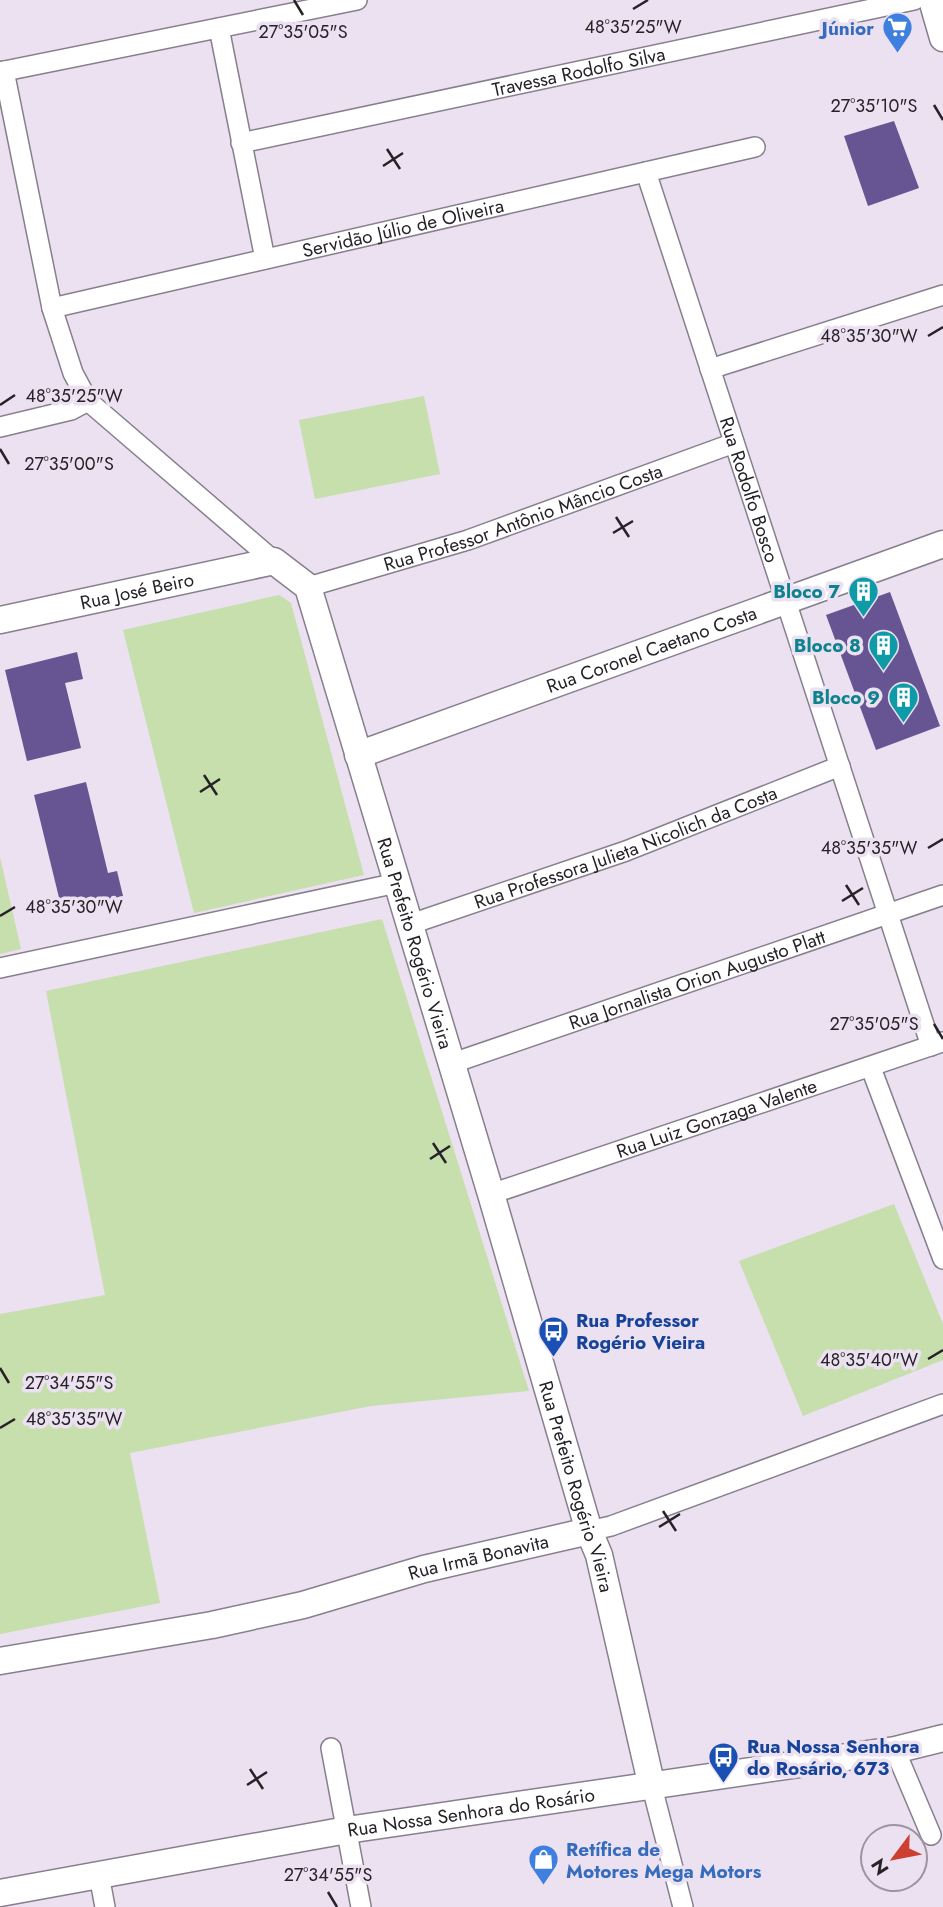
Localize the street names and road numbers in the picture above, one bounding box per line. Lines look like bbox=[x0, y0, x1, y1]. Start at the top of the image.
street label: Travessa Rodolfo Silva bbox=[490, 40, 668, 103]
street label: Servidão Júlio de Oliveira bbox=[300, 192, 506, 264]
street label: Rua Rodolfo Bosco bbox=[713, 413, 785, 566]
street label: Rua Professor Antônio Mâncio Costa bbox=[380, 457, 666, 578]
street label: Rua José Beiro bbox=[78, 566, 196, 616]
street label: Rua Coronel Caetano Costa bbox=[543, 599, 761, 700]
street label: Rua Professora Julieta Nicolich da Costa bbox=[470, 779, 781, 916]
street label: Rua Prefeito Rogério Vieira bbox=[370, 834, 459, 1052]
street label: Rua Jornalista Orion Augusto Platt bbox=[565, 923, 829, 1036]
street label: Rua Luiz Gonzaga Valente bbox=[613, 1072, 821, 1165]
street label: Rua Prefeito Rogério Vieira bbox=[532, 1378, 620, 1595]
street label: Rua Irmã Bonavita bbox=[405, 1528, 551, 1587]
street label: Rua Nossa Senhora do Rosário bbox=[346, 1781, 596, 1844]

